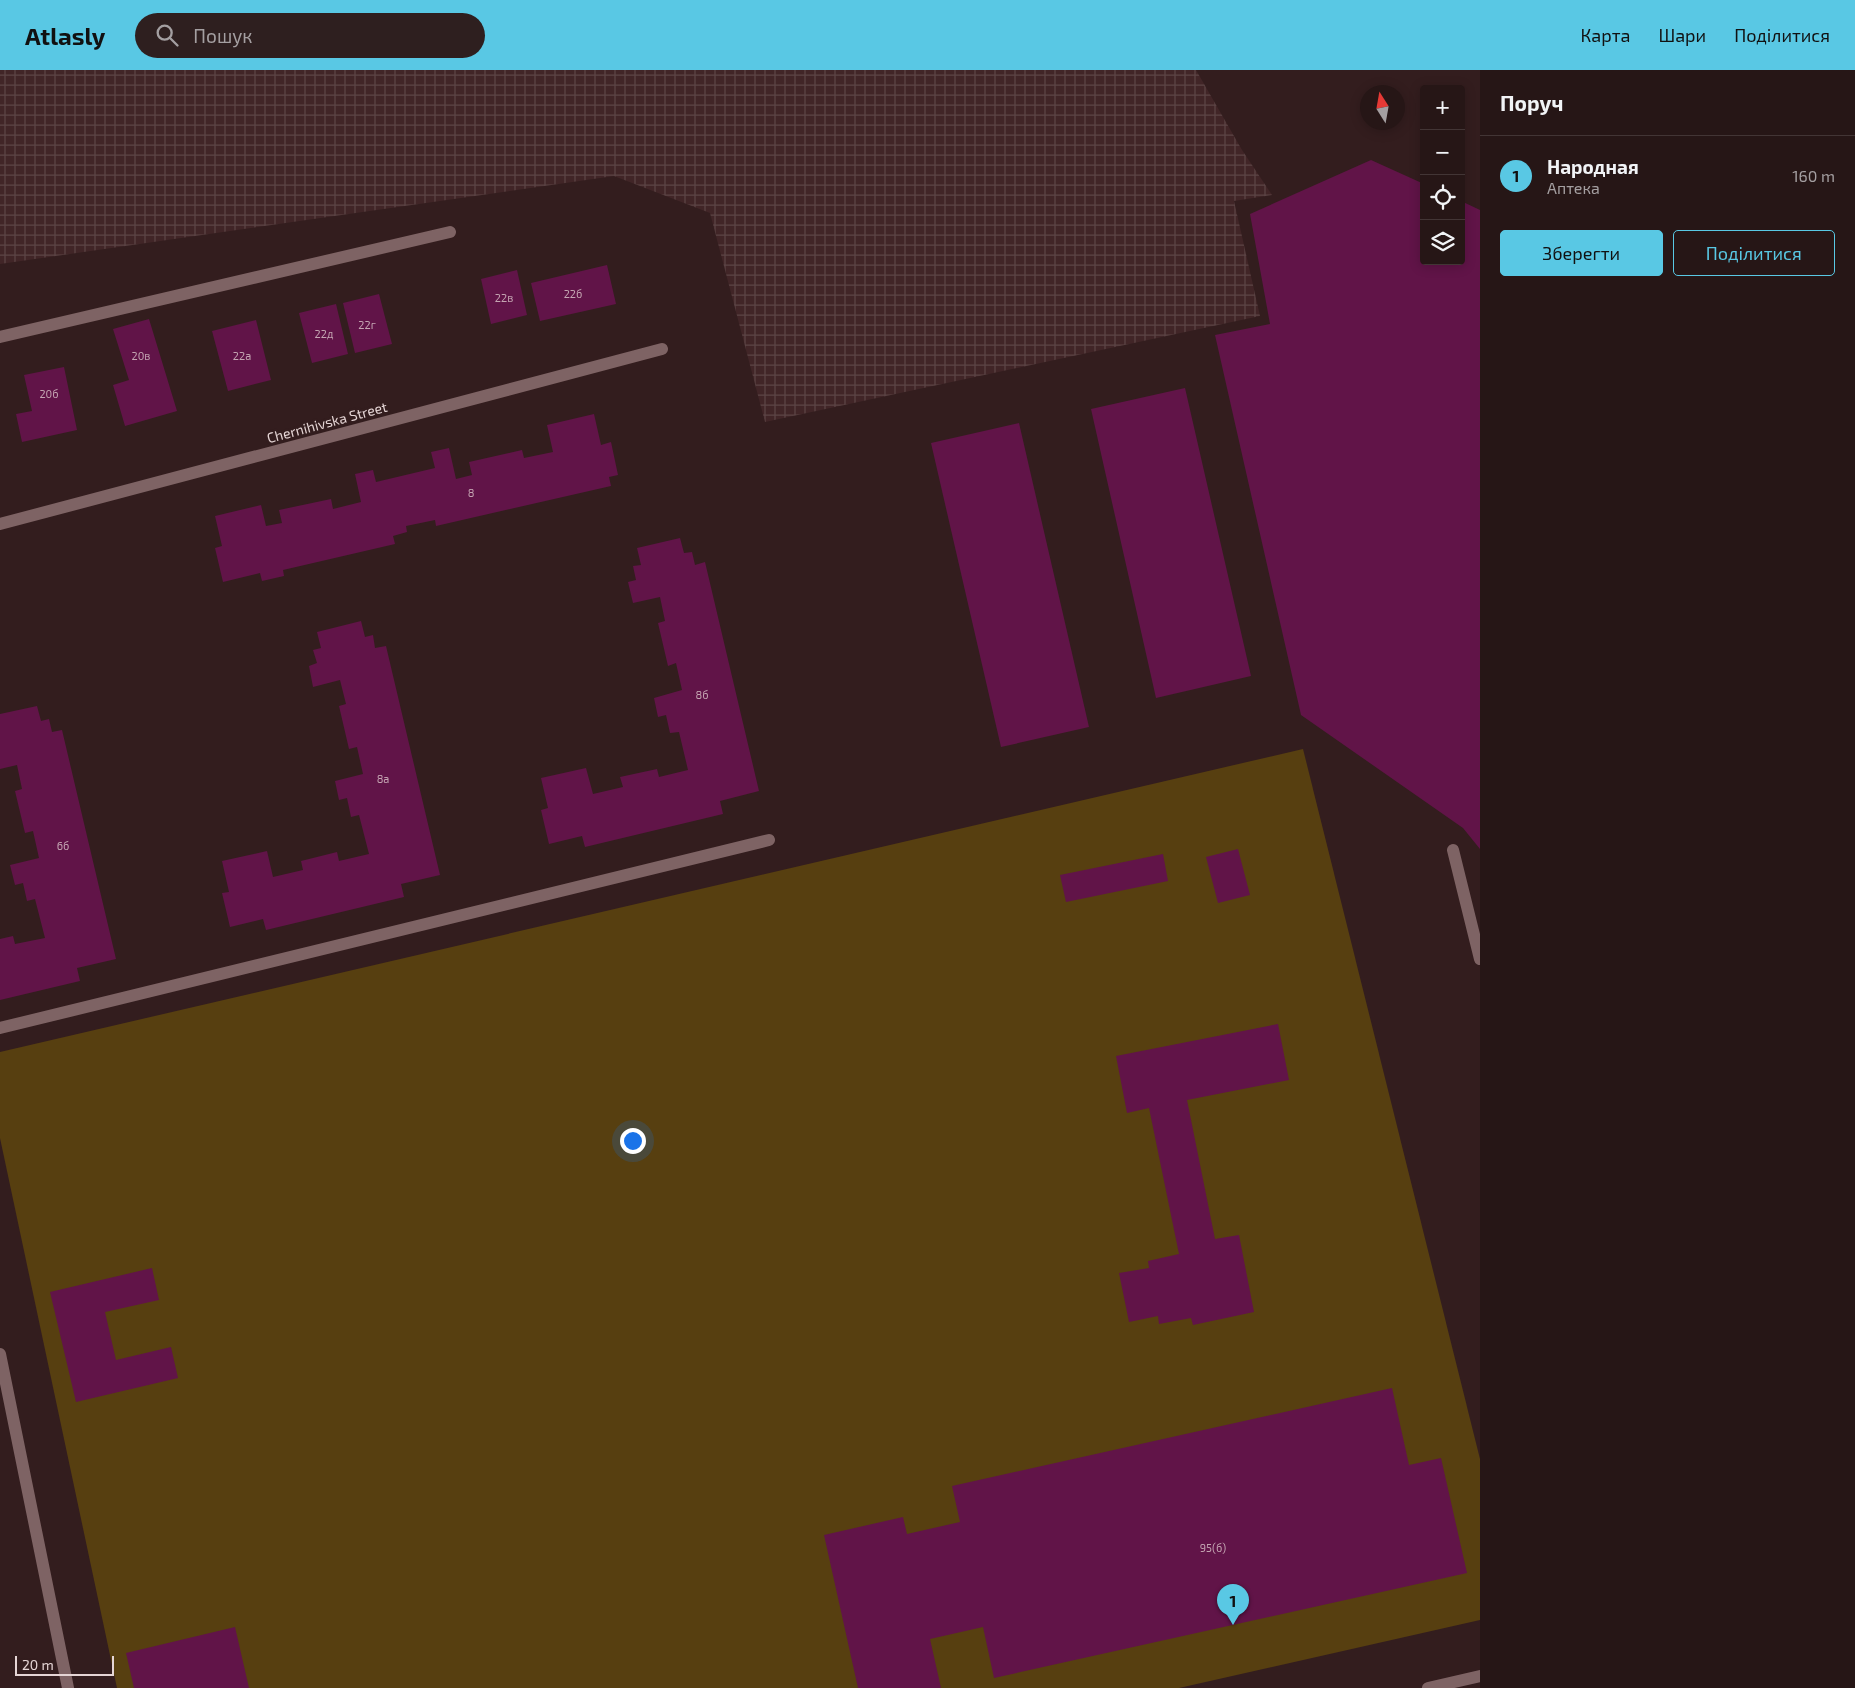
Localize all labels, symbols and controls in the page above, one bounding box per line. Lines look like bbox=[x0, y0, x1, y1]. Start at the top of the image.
search box bbox=[135, 13, 485, 58]
text: Atlasly bbox=[25, 21, 105, 50]
icon: search bbox=[153, 21, 181, 49]
text: Пошук bbox=[193, 24, 253, 47]
text: Карта bbox=[1580, 24, 1630, 46]
text: Шари bbox=[1658, 24, 1706, 46]
text: Поділитися bbox=[1734, 24, 1830, 46]
north arrow bbox=[1360, 85, 1405, 130]
map controls bbox=[1420, 85, 1465, 265]
button: + bbox=[1420, 85, 1465, 130]
text: Поруч bbox=[1500, 90, 1563, 115]
button: − bbox=[1420, 130, 1465, 175]
text: Народная bbox=[1547, 155, 1639, 178]
text: 1 bbox=[1513, 166, 1519, 185]
text: 160 m bbox=[1792, 166, 1835, 185]
button: locate bbox=[1420, 175, 1465, 220]
text: Аптека bbox=[1547, 178, 1600, 197]
button: layers bbox=[1420, 220, 1465, 265]
button: Зберегти bbox=[1500, 230, 1663, 276]
button: Поділитися bbox=[1673, 230, 1835, 276]
house number: 22б bbox=[564, 287, 582, 300]
house number: 22в bbox=[495, 291, 513, 304]
house number: 22г bbox=[358, 318, 376, 331]
house number: 22д bbox=[315, 327, 334, 340]
house number: 20в bbox=[132, 349, 150, 362]
house number: 22а bbox=[233, 349, 251, 362]
house number: 20б bbox=[39, 387, 59, 400]
street label: Chernihivska Street bbox=[265, 398, 389, 446]
house number: 8 bbox=[468, 486, 474, 499]
house number: 8б bbox=[696, 688, 709, 701]
house number: 8а bbox=[377, 772, 389, 785]
house number: 6б bbox=[57, 839, 69, 852]
your location bbox=[620, 1128, 646, 1154]
house number: 95(б) bbox=[1200, 1541, 1226, 1554]
pin: 1 bbox=[1217, 1584, 1249, 1625]
scale bar bbox=[15, 1653, 114, 1676]
text: 20 m bbox=[22, 1656, 54, 1673]

